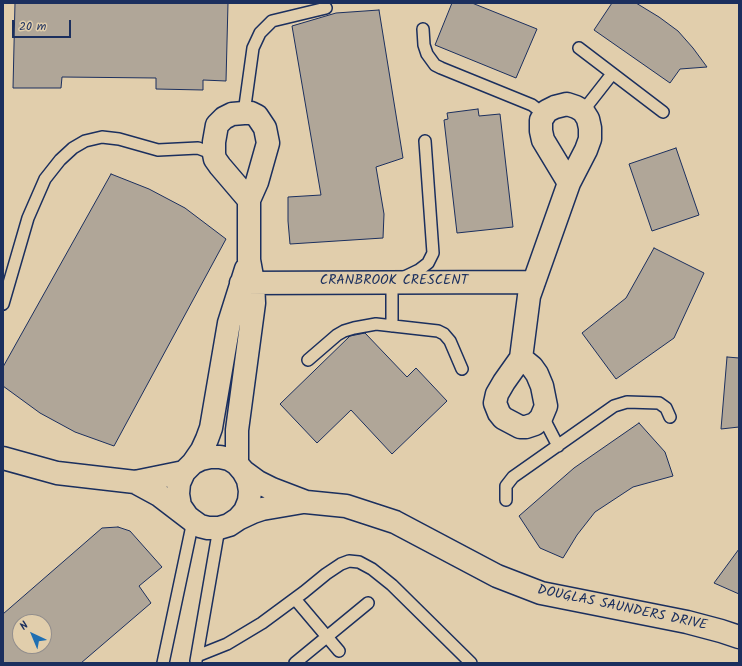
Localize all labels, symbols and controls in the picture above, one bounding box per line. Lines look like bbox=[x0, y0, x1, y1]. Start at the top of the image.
scale bar bbox=[14, 12, 73, 38]
text: 20 m bbox=[19, 17, 46, 36]
street label: CRANBROOK CRESCENT bbox=[320, 274, 468, 290]
street label: DOUGLAS SAUNDERS DRIVE bbox=[536, 583, 708, 635]
north arrow bbox=[12, 614, 52, 654]
text: N bbox=[16, 617, 33, 635]

